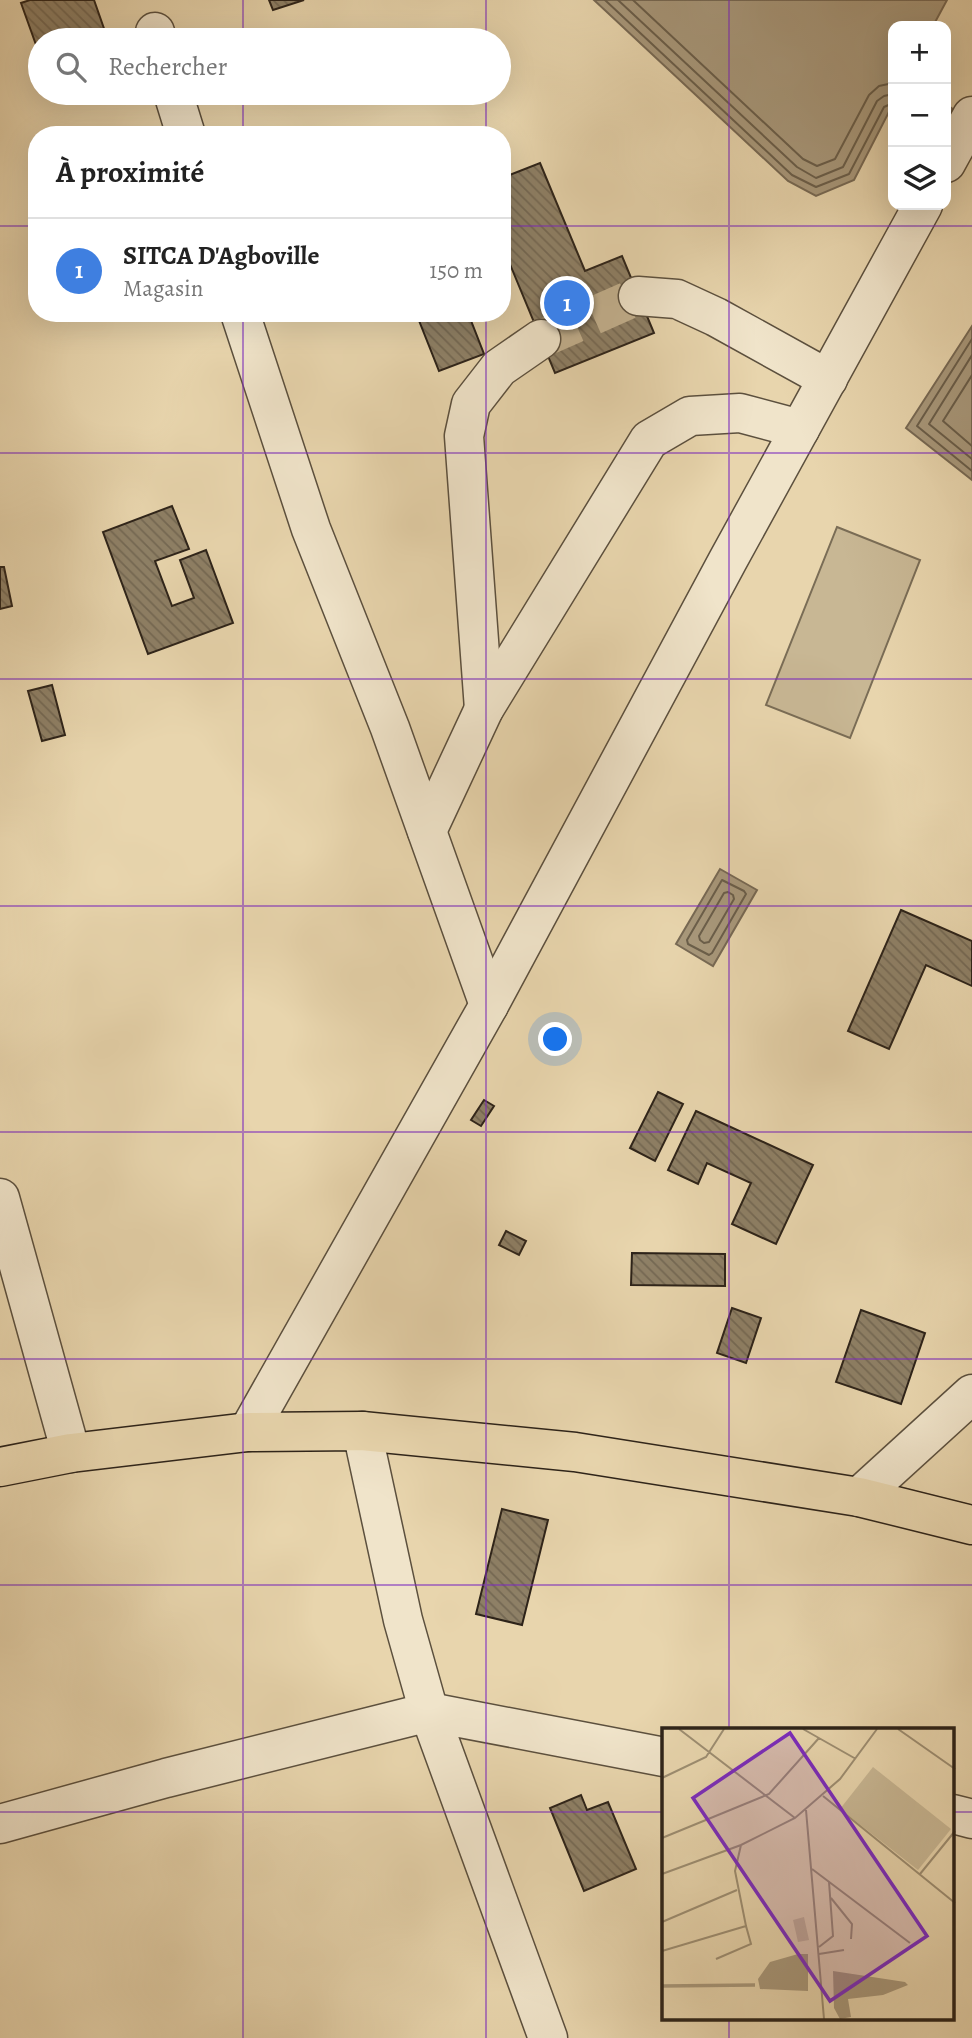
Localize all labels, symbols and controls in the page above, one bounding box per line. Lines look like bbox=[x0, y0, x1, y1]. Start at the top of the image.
map controls bbox=[888, 21, 951, 210]
button: + bbox=[888, 21, 951, 84]
search box bbox=[28, 28, 511, 105]
icon: search bbox=[52, 48, 90, 86]
text: Rechercher bbox=[108, 49, 228, 84]
button: − bbox=[888, 84, 951, 147]
button: layers bbox=[888, 147, 951, 210]
text: À proximité bbox=[56, 152, 204, 192]
text: SITCA D'Agboville bbox=[123, 238, 319, 273]
text: 1 bbox=[75, 255, 83, 286]
text: 150 m bbox=[429, 255, 483, 286]
text: Magasin bbox=[123, 273, 203, 304]
pin: 1 bbox=[544, 277, 590, 329]
your location bbox=[538, 1022, 572, 1056]
inset map bbox=[662, 1728, 954, 2021]

